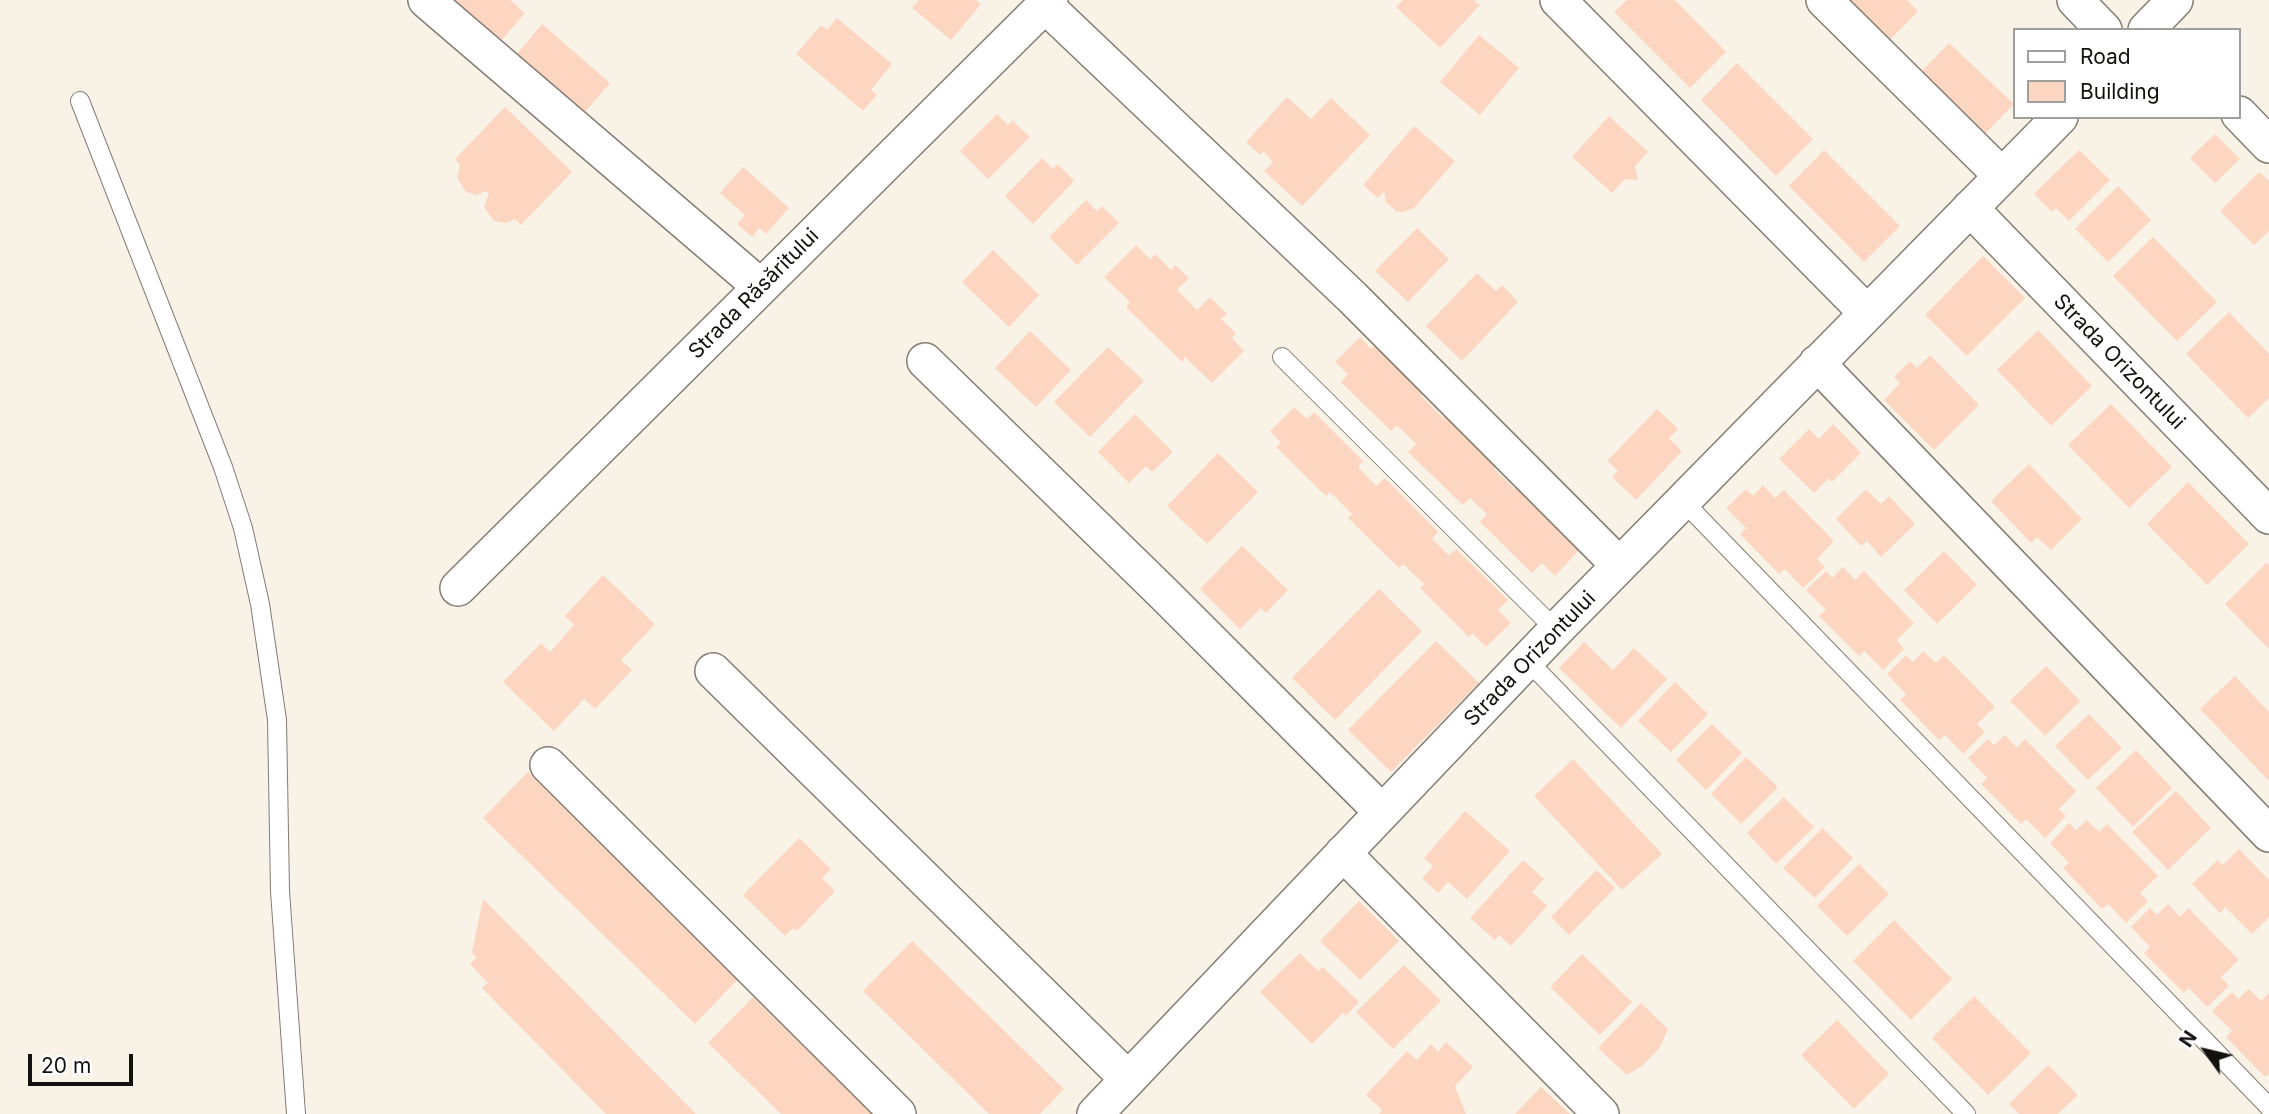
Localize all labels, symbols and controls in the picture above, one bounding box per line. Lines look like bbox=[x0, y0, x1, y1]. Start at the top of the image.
legend bbox=[2014, 28, 2241, 119]
text: Road bbox=[2080, 44, 2131, 69]
text: Building bbox=[2080, 79, 2160, 104]
street label: Strada Răsăritului bbox=[684, 224, 824, 364]
street label: Strada Orizontului bbox=[2048, 289, 2190, 435]
street label: Strada Orizontului bbox=[1459, 586, 1601, 732]
north arrow bbox=[2171, 1016, 2241, 1086]
text: N bbox=[2175, 1027, 2202, 1051]
scale bar bbox=[32, 1040, 136, 1084]
text: 20 m bbox=[41, 1053, 91, 1078]

